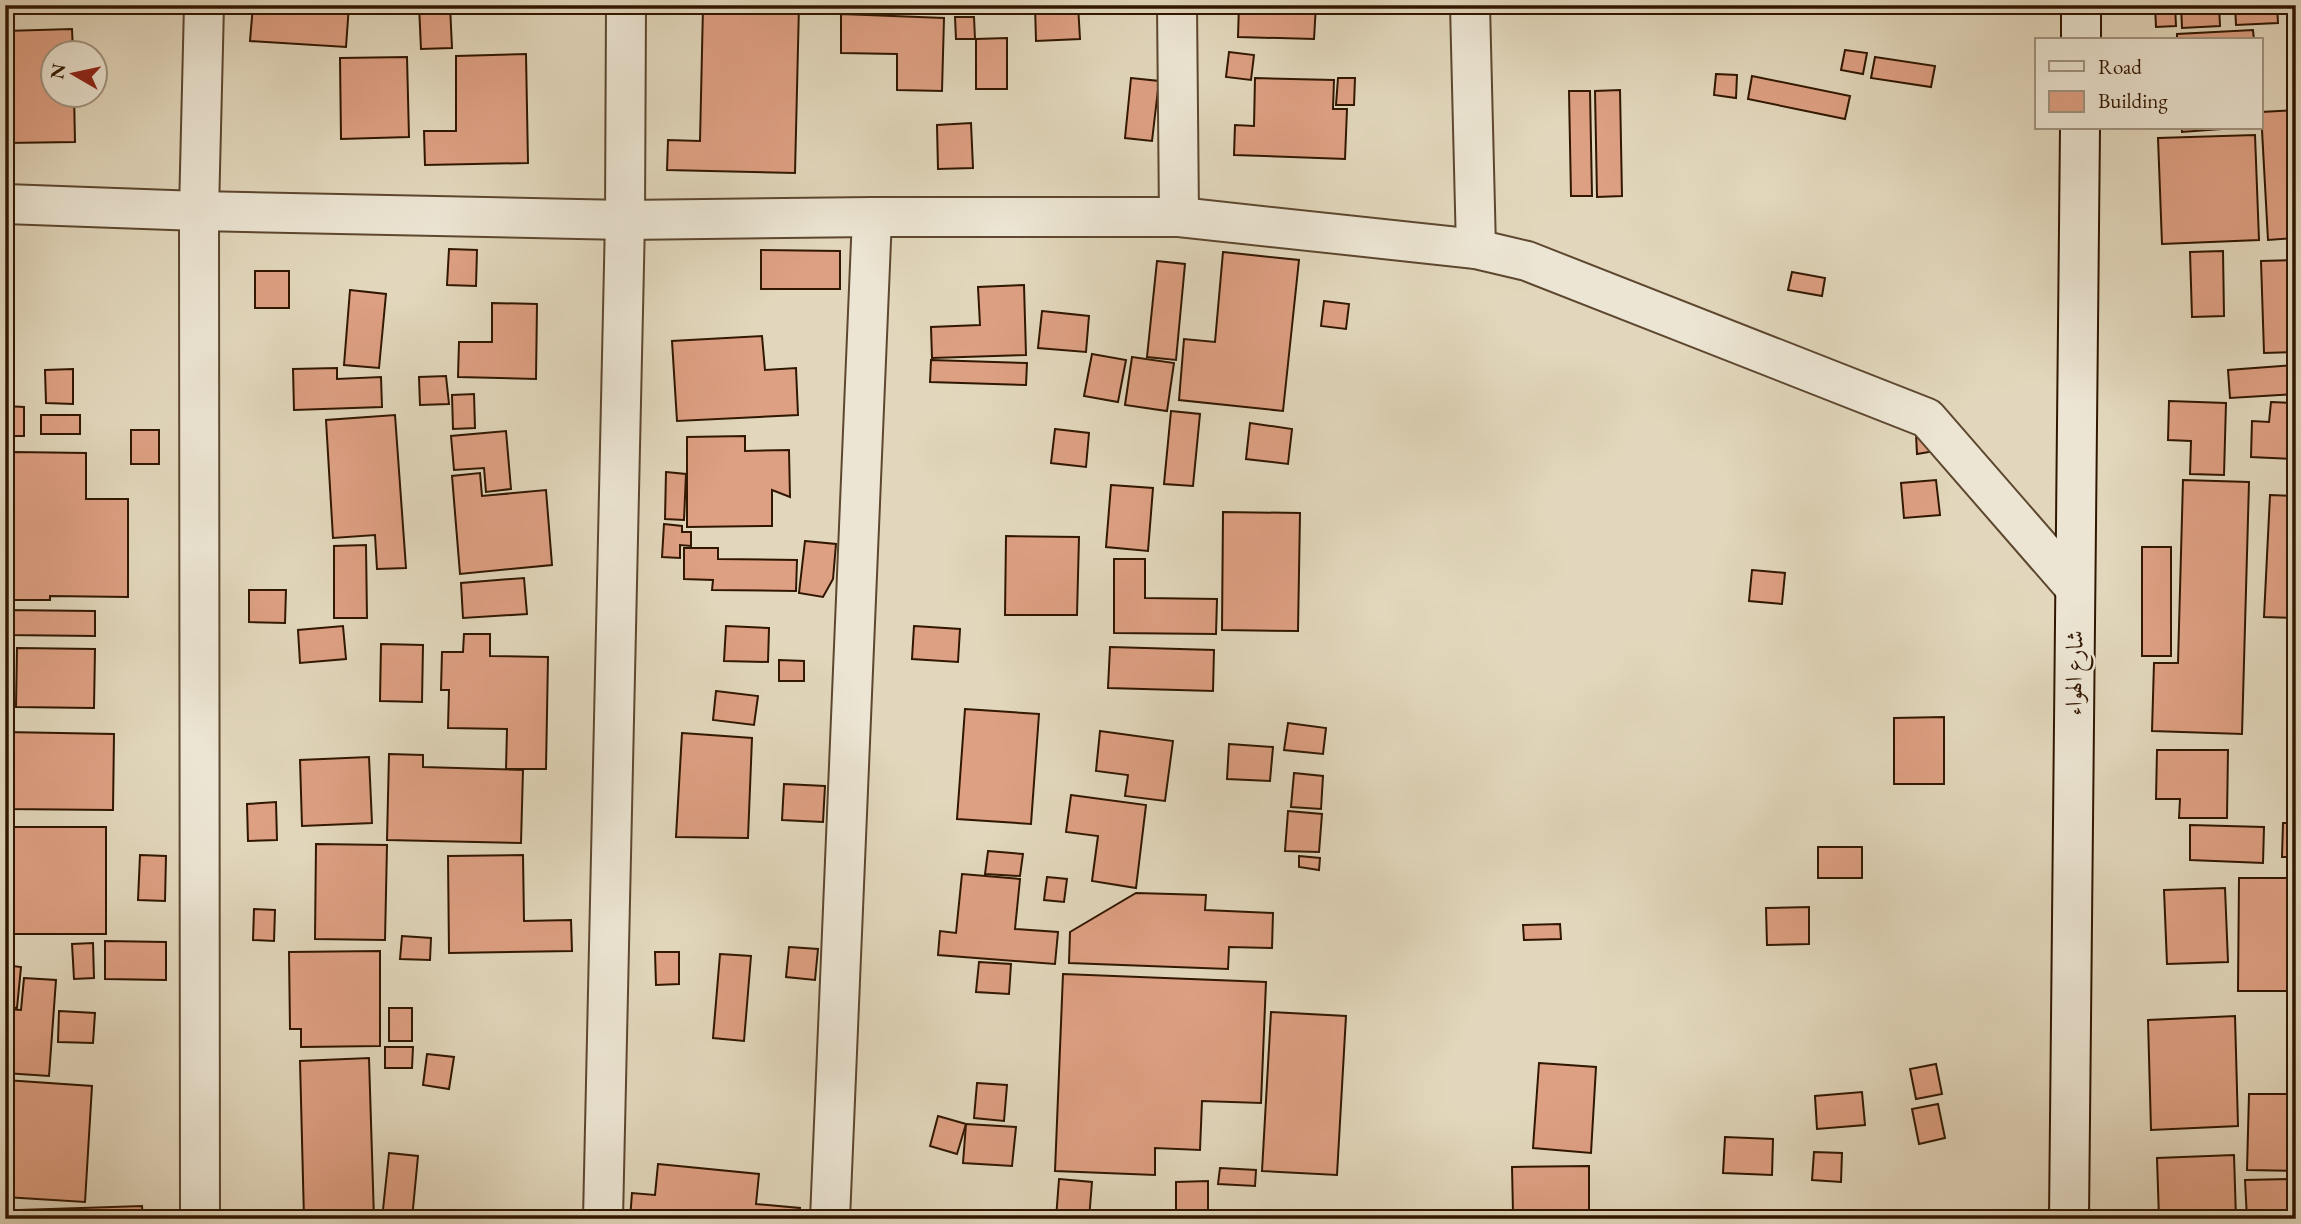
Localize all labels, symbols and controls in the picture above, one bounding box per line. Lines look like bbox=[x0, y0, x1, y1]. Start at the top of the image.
north arrow bbox=[38, 38, 108, 108]
legend bbox=[2035, 38, 2262, 130]
text: Road bbox=[2098, 53, 2142, 80]
text: N bbox=[44, 61, 71, 81]
text: Building bbox=[2098, 87, 2168, 114]
street label: شارع الهواء bbox=[2057, 630, 2095, 716]

